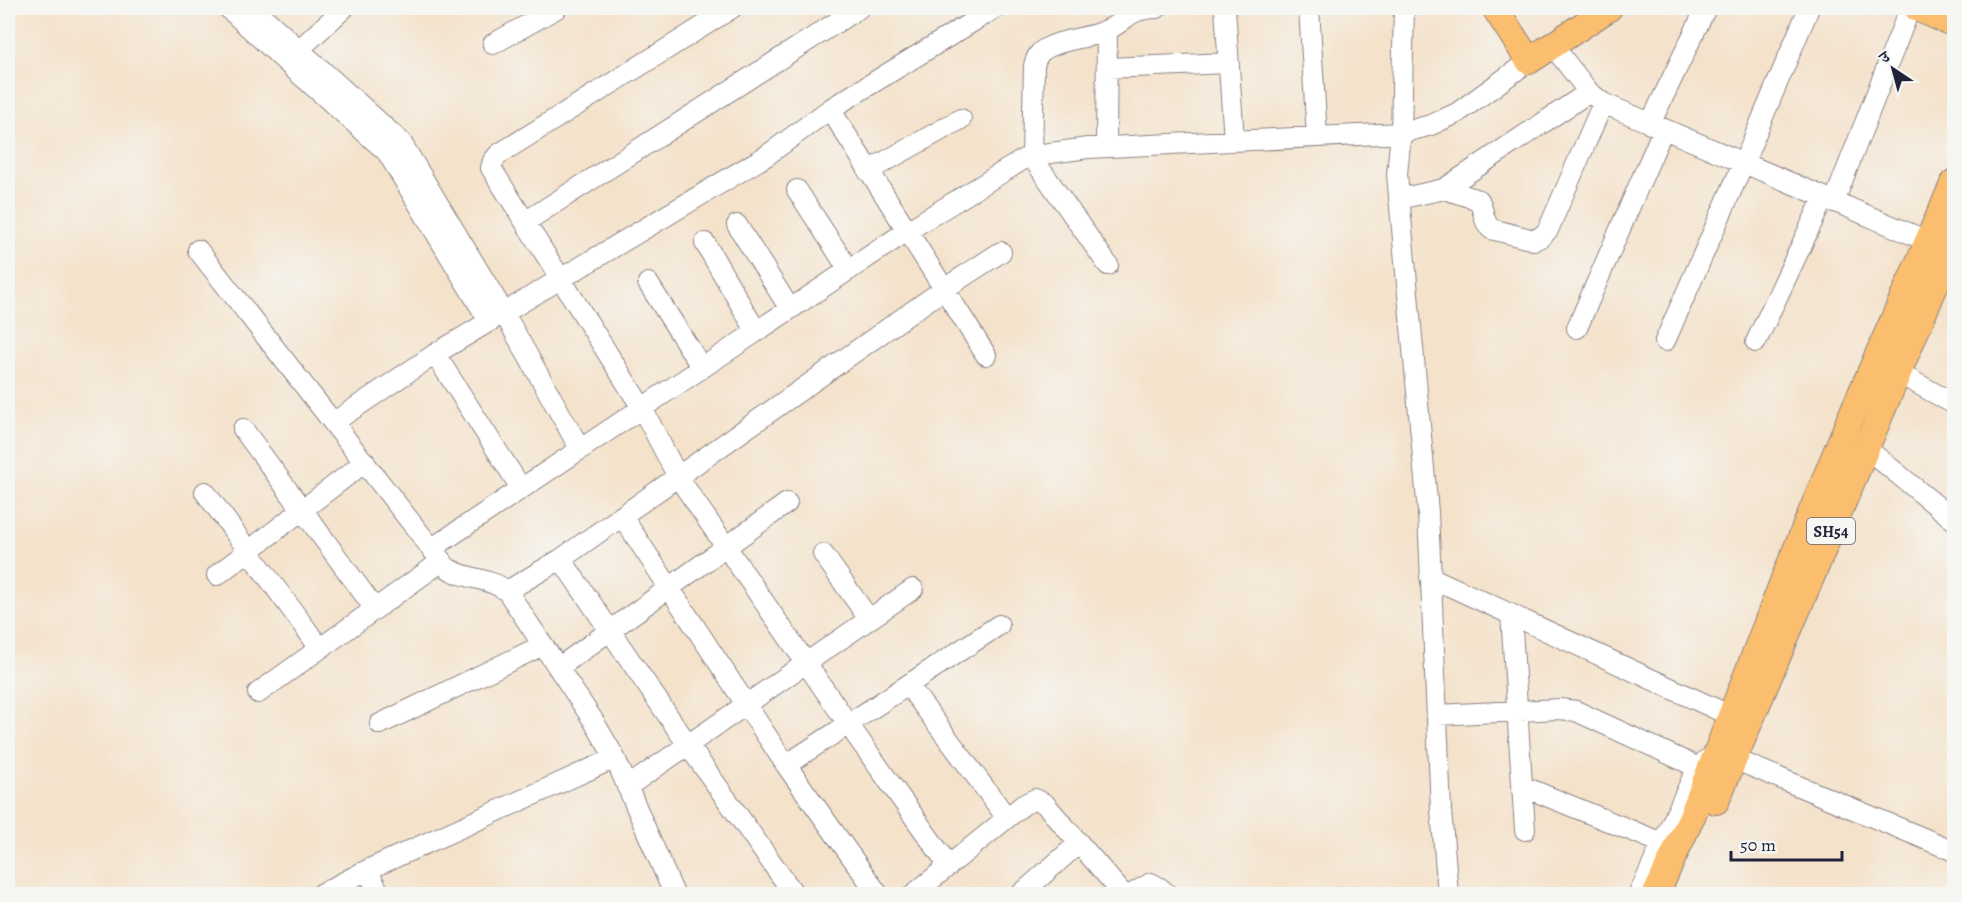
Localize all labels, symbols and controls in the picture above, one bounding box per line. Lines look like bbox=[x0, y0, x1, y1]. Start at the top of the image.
north arrow bbox=[1863, 39, 1923, 99]
text: उ bbox=[1874, 45, 1896, 70]
road number: SH54 bbox=[1807, 518, 1855, 544]
scale bar bbox=[1731, 824, 1842, 862]
text: 50 m bbox=[1740, 833, 1776, 857]

